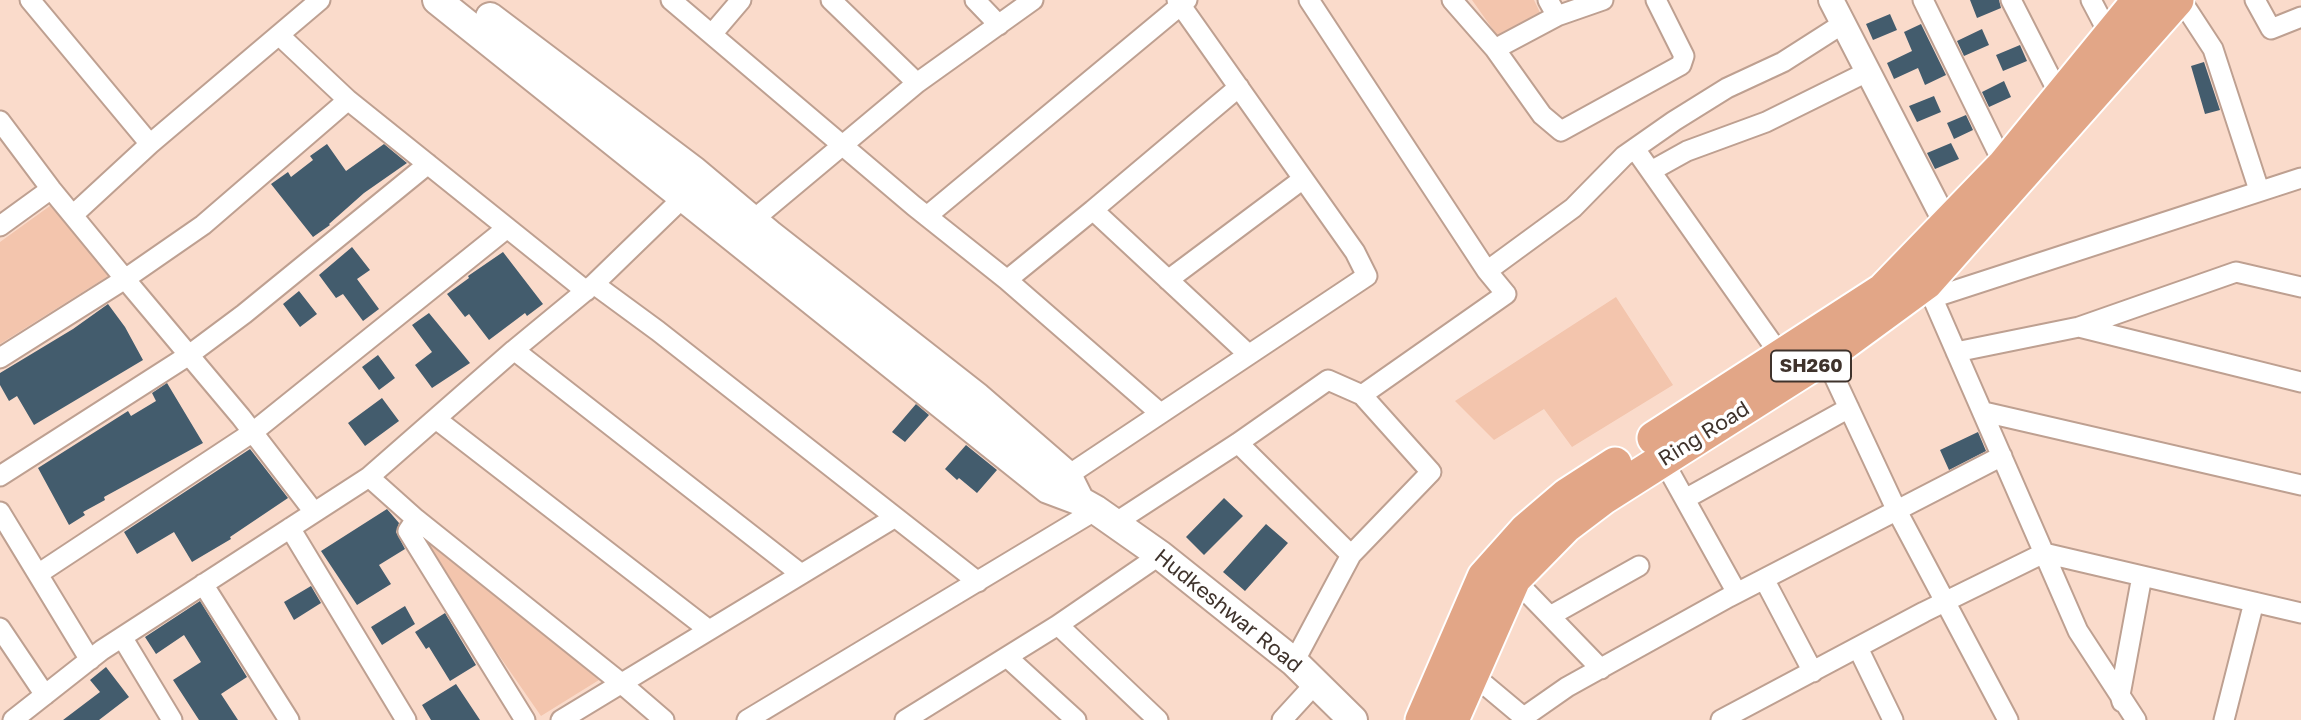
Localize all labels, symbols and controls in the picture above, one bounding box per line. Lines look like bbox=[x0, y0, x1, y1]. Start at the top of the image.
road number: SH260 bbox=[1771, 350, 1851, 382]
street label: Ring Road bbox=[1654, 396, 1754, 472]
street label: Hudkeshwar Road bbox=[1149, 544, 1307, 678]

